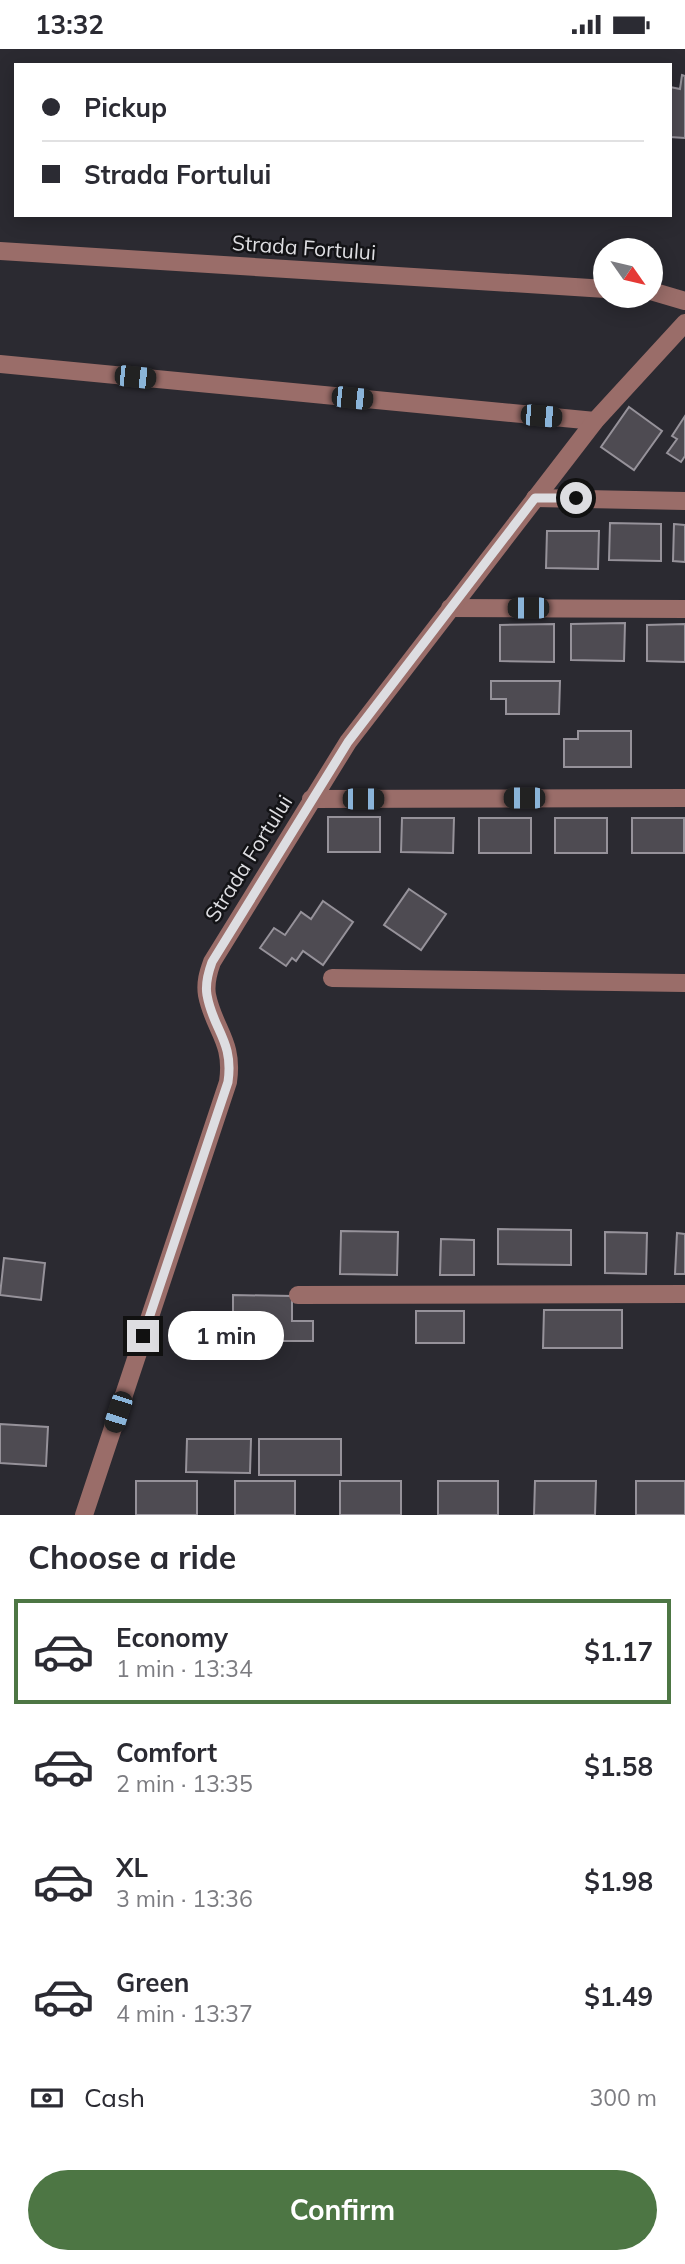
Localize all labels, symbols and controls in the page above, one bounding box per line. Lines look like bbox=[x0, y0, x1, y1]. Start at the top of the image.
text: 13:32 bbox=[35, 8, 104, 41]
text: Pickup bbox=[84, 91, 167, 124]
text: Strada Fortului bbox=[84, 158, 271, 191]
street label: Strada Fortului bbox=[231, 229, 377, 265]
north arrow bbox=[593, 238, 663, 308]
map controls bbox=[593, 238, 663, 308]
car bbox=[114, 364, 157, 390]
car bbox=[331, 385, 374, 411]
car bbox=[520, 404, 563, 428]
route start bbox=[560, 482, 592, 514]
car bbox=[508, 598, 550, 619]
car bbox=[504, 788, 546, 809]
car bbox=[343, 789, 385, 810]
street label: Strada Fortului bbox=[199, 790, 297, 926]
callout: 1 min bbox=[168, 1311, 283, 1361]
route end bbox=[127, 1320, 159, 1352]
text: 1 min bbox=[196, 1321, 256, 1350]
car bbox=[102, 1389, 135, 1435]
text: Choose a ride bbox=[28, 1537, 236, 1577]
icon: car bbox=[32, 1620, 95, 1683]
text: Economy bbox=[116, 1621, 228, 1654]
text: $1.17 bbox=[584, 1635, 653, 1668]
text: 1 min · 13:34 bbox=[116, 1654, 253, 1683]
icon: car bbox=[32, 1735, 95, 1798]
text: Comfort bbox=[116, 1736, 217, 1769]
text: $1.58 bbox=[584, 1750, 653, 1783]
text: 2 min · 13:35 bbox=[116, 1769, 253, 1798]
icon: car bbox=[32, 1850, 95, 1913]
text: XL bbox=[116, 1851, 148, 1884]
text: $1.98 bbox=[584, 1865, 653, 1898]
text: 3 min · 13:36 bbox=[116, 1884, 253, 1913]
icon: car bbox=[32, 1965, 95, 2028]
text: Green bbox=[116, 1966, 189, 1999]
text: $1.49 bbox=[584, 1980, 653, 2013]
text: 4 min · 13:37 bbox=[116, 1999, 253, 2028]
icon: cash bbox=[28, 2079, 66, 2117]
text: Cash bbox=[84, 2081, 145, 2114]
text: 300 m bbox=[589, 2083, 657, 2112]
button: Confirm bbox=[28, 2170, 657, 2250]

